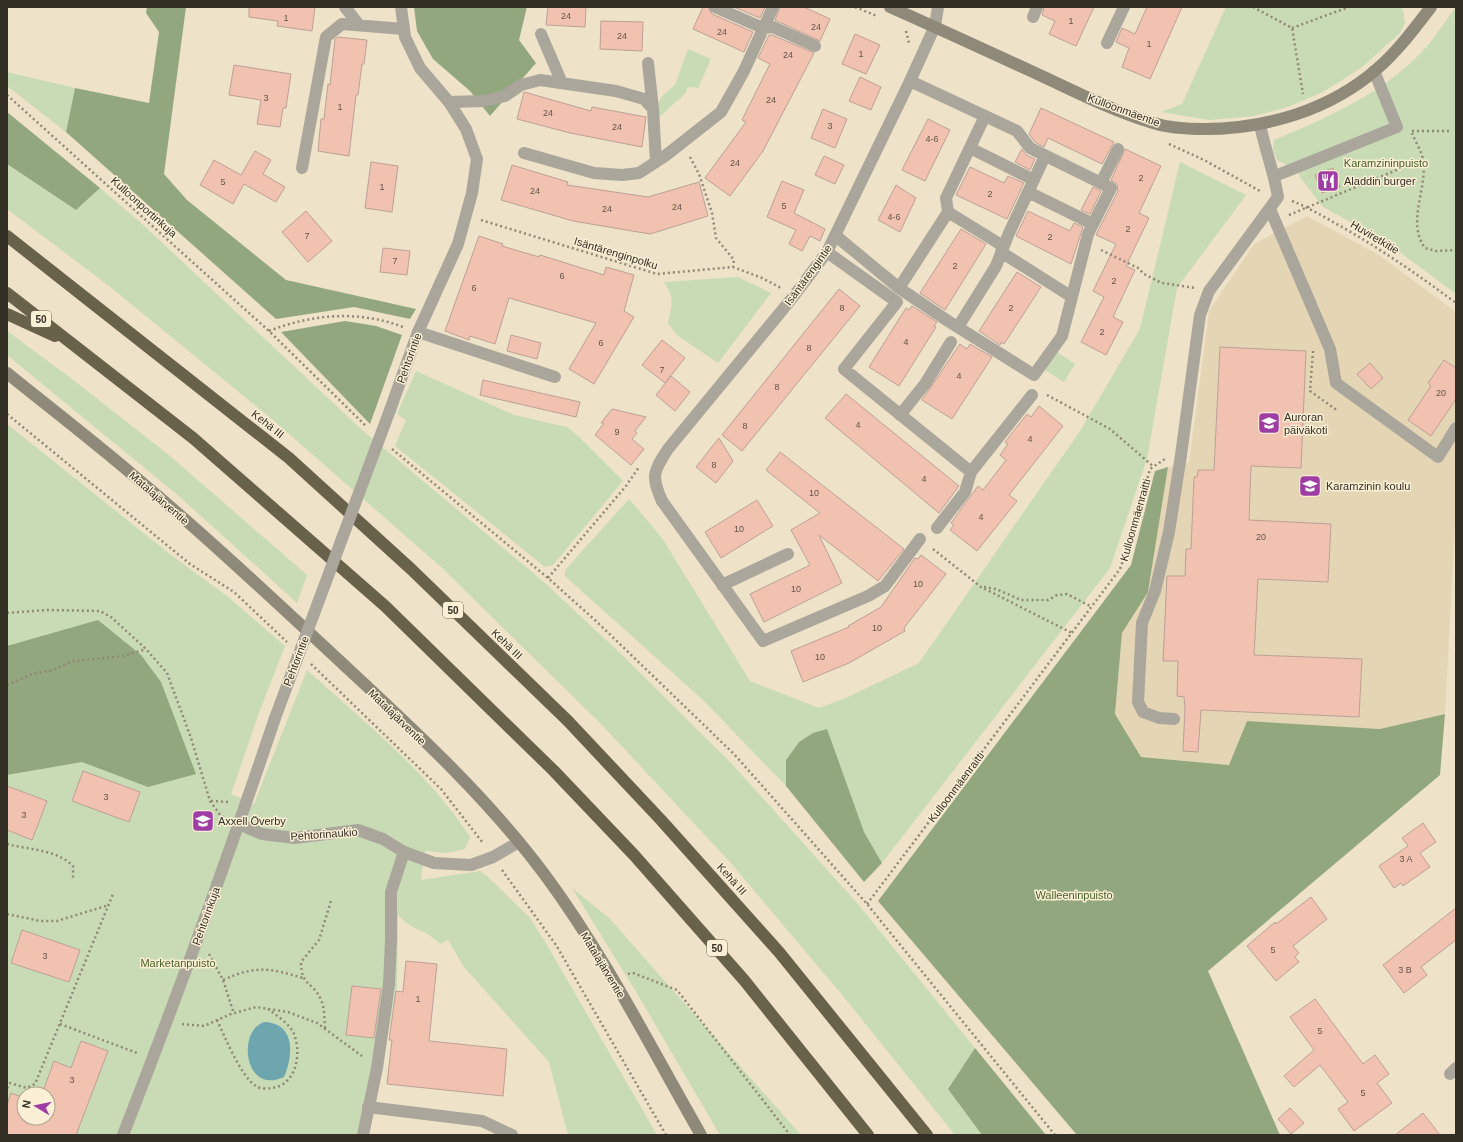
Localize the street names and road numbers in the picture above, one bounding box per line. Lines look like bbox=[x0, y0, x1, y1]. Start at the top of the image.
street label: Kulloonmäentie bbox=[1086, 91, 1162, 129]
street label: Kulloonportinkuja bbox=[109, 174, 180, 240]
street label: Huviretkitie bbox=[1349, 218, 1401, 256]
street label: Isäntärenginpolku bbox=[573, 235, 659, 271]
street label: Isäntärengintie bbox=[782, 242, 834, 308]
road number: 50 bbox=[31, 311, 51, 327]
street label: Pehtorintie bbox=[394, 331, 424, 385]
street label: Kehä III bbox=[249, 408, 287, 440]
street label: Matalajärventie bbox=[127, 469, 191, 527]
street label: Kulloonmäenraitti bbox=[1118, 477, 1152, 563]
road number: 50 bbox=[443, 602, 463, 618]
street label: Kehä III bbox=[489, 627, 525, 661]
street label: Pehtorintie bbox=[281, 634, 311, 688]
street label: Matalajärventie bbox=[366, 687, 428, 747]
street label: Kulloonmäenraitti bbox=[926, 749, 986, 825]
street label: Pehtorinaukio bbox=[290, 826, 358, 842]
street label: Kehä III bbox=[715, 861, 749, 897]
street label: Pehtorinkuja bbox=[190, 884, 222, 947]
street label: Matalajärventie bbox=[579, 930, 627, 1000]
road number: 50 bbox=[707, 940, 727, 956]

